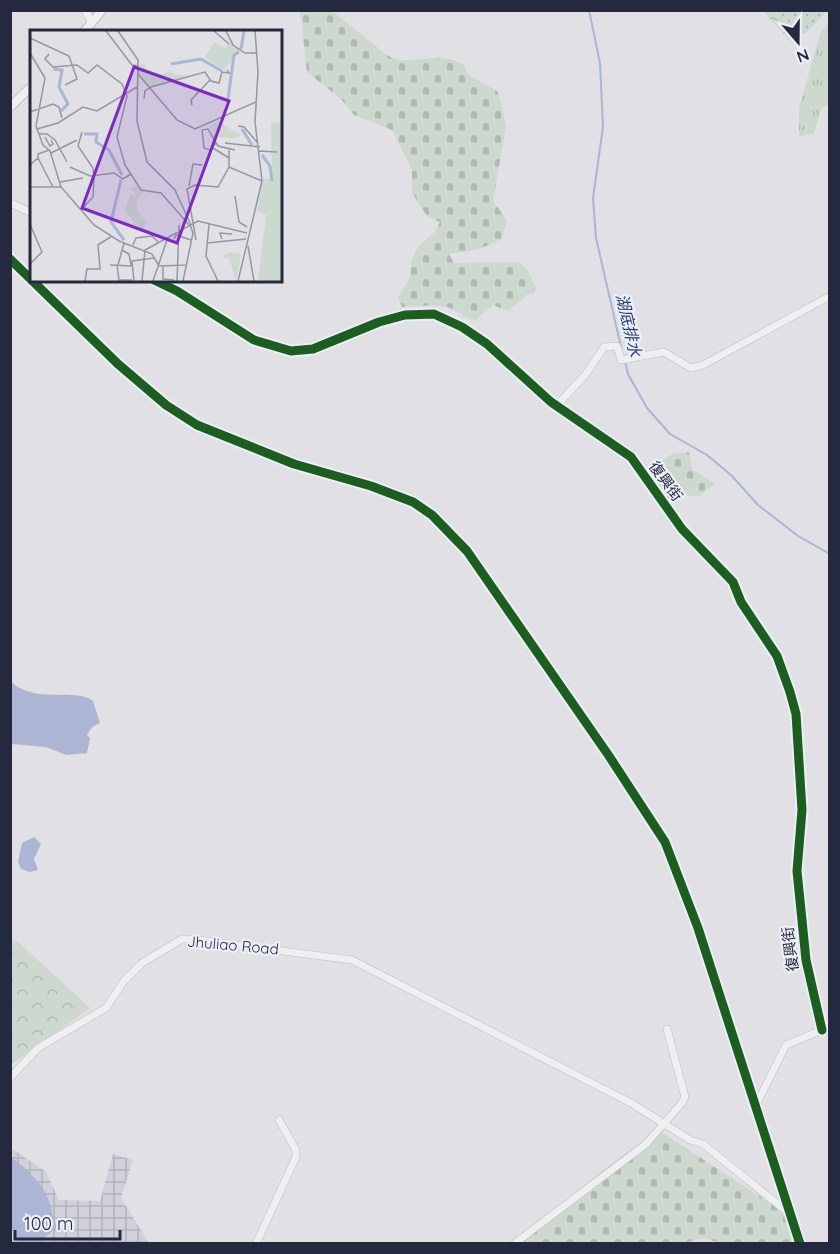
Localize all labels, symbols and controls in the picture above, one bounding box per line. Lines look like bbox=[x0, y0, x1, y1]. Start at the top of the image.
north arrow bbox=[768, 12, 828, 72]
inset map bbox=[30, 30, 282, 282]
text: N bbox=[794, 45, 812, 68]
water label: 湖底排水 bbox=[612, 292, 646, 359]
street label: 復興街 bbox=[645, 457, 687, 505]
street label: 復興街 bbox=[778, 926, 802, 972]
street label: Jhuliao Road bbox=[186, 932, 280, 958]
scale bar bbox=[15, 1203, 120, 1241]
text: 100 m bbox=[24, 1212, 73, 1235]

